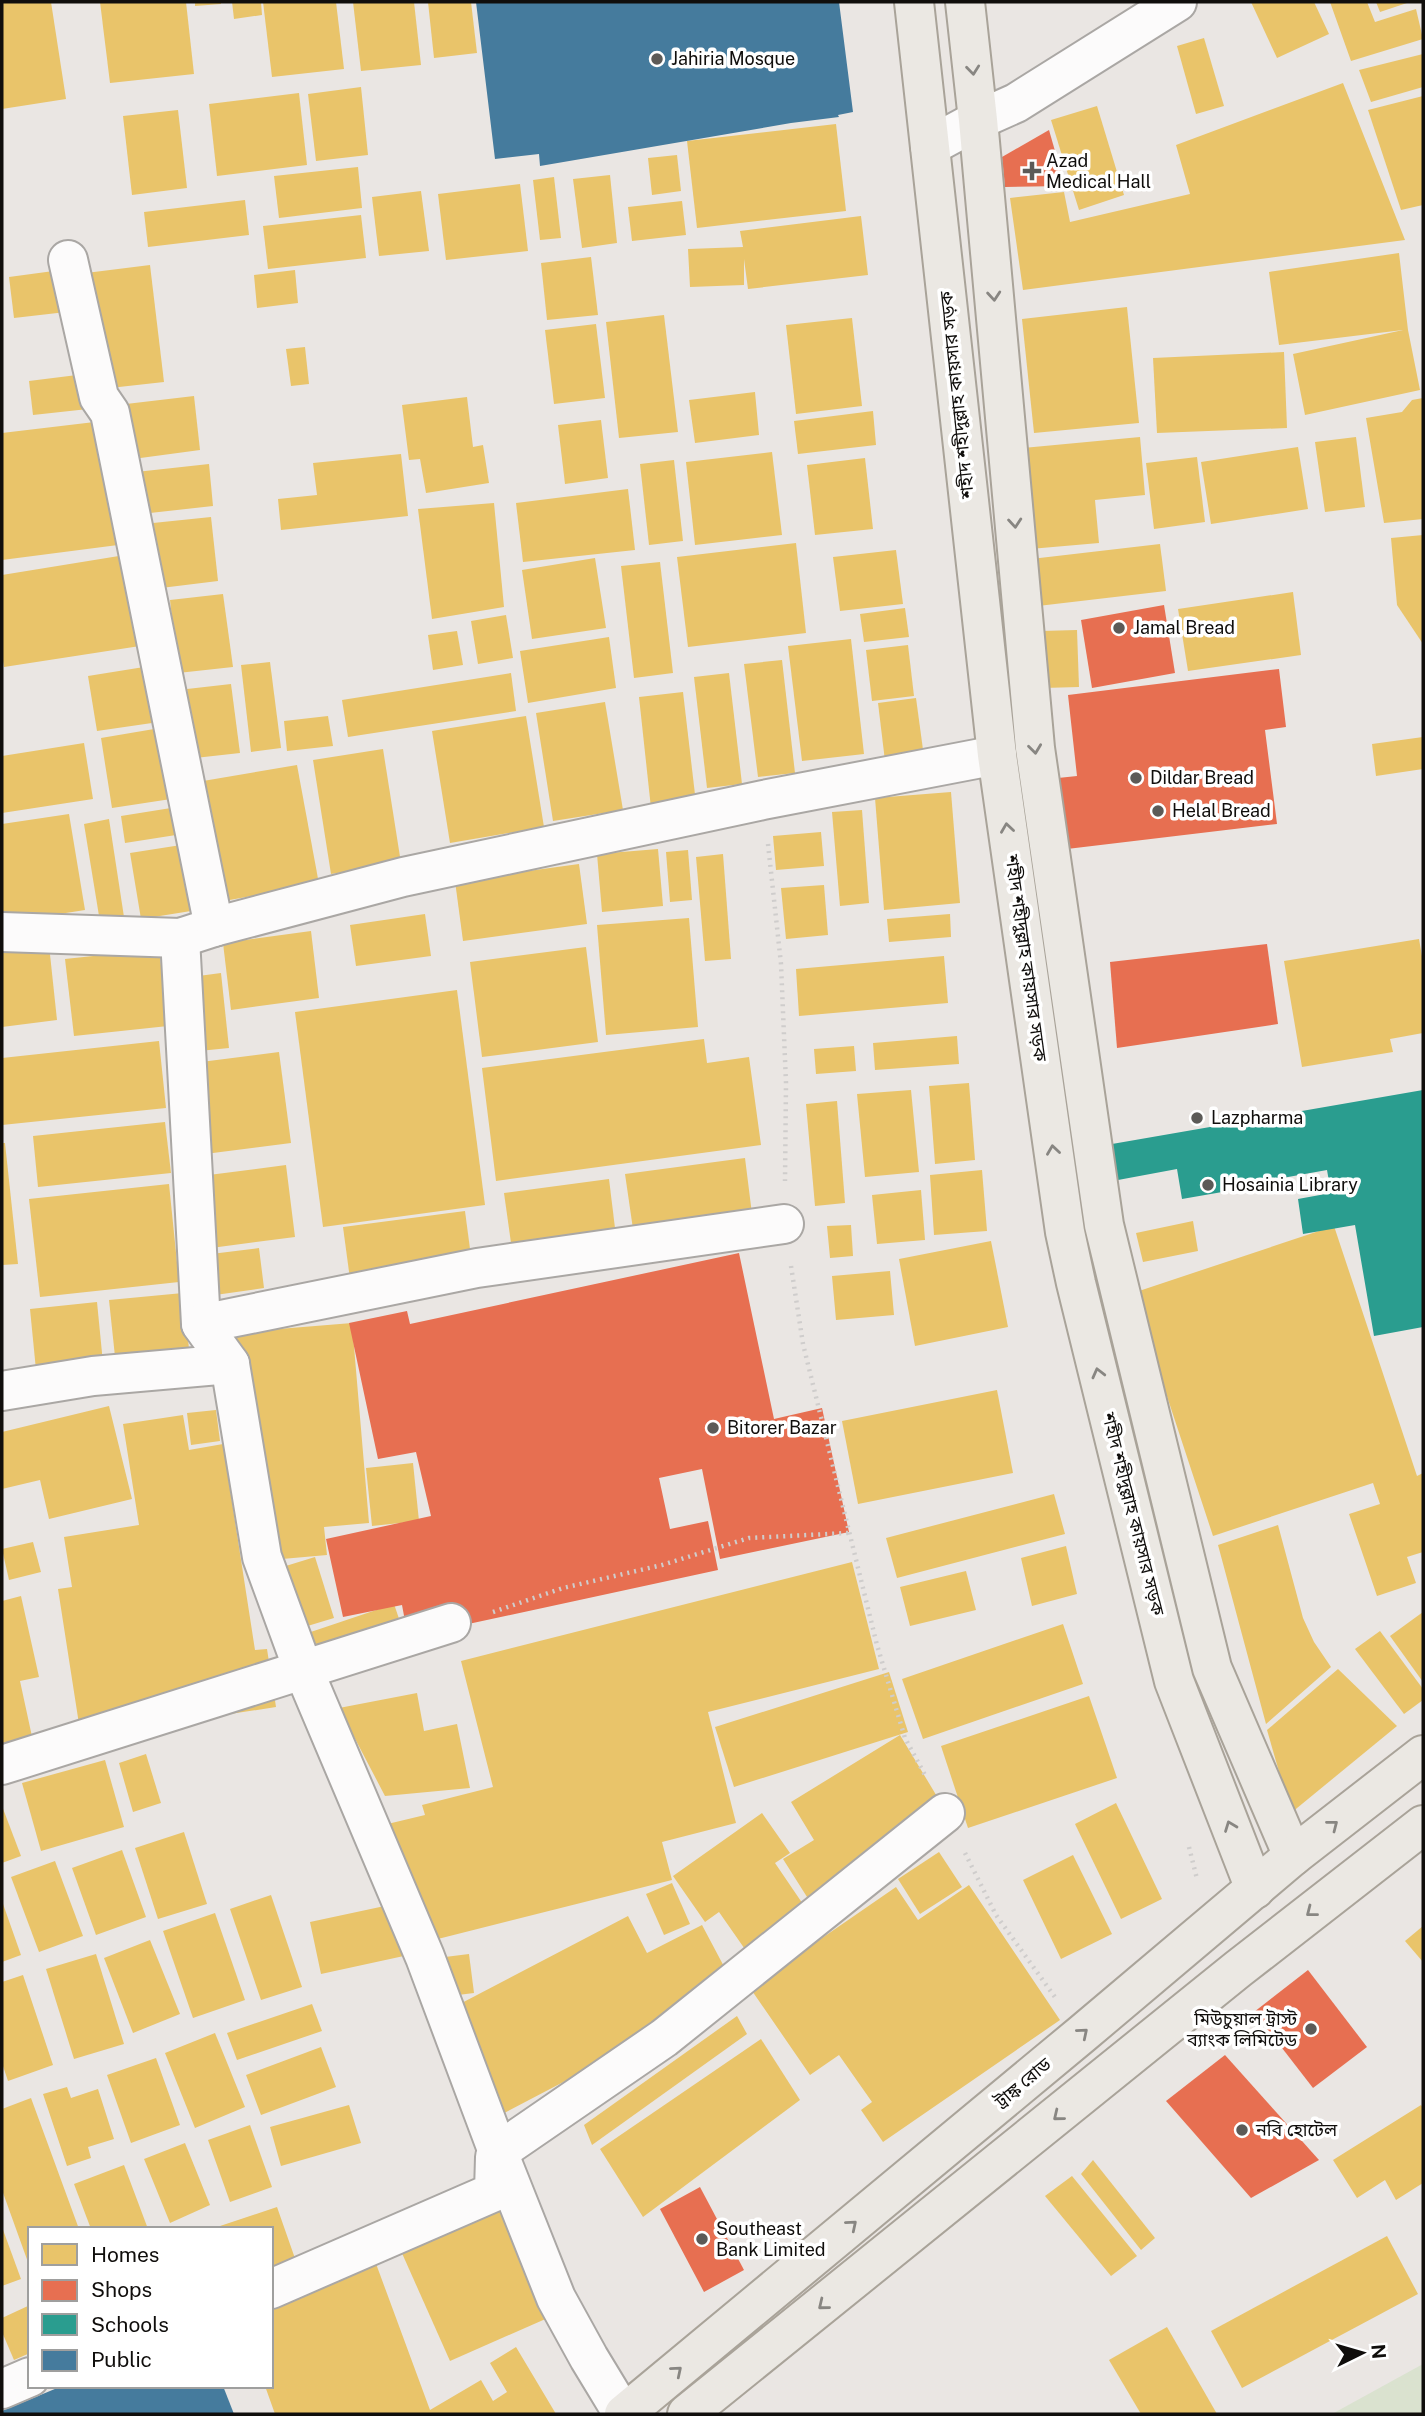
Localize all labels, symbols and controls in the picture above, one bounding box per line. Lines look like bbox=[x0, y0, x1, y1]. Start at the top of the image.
place label: Jahiria Mosque bbox=[671, 48, 795, 69]
marker: Jahiria Mosque bbox=[649, 51, 665, 67]
one-way arrow bbox=[965, 64, 980, 75]
place label: Azad Medical Hall bbox=[1046, 150, 1151, 192]
marker: Azad Medical Hall bbox=[1024, 163, 1040, 179]
street label: শহীদ শহীদুল্লাহ কায়সার সড়ক bbox=[935, 290, 978, 501]
one-way arrow bbox=[986, 291, 1001, 302]
one-way arrow bbox=[1007, 517, 1022, 528]
place label: Jamal Bread bbox=[1133, 617, 1235, 638]
marker: Jamal Bread bbox=[1111, 620, 1127, 636]
one-way arrow bbox=[1028, 743, 1043, 755]
place label: Dildar Bread bbox=[1150, 767, 1254, 788]
marker: Dildar Bread bbox=[1128, 770, 1144, 786]
place label: Helal Bread bbox=[1172, 800, 1271, 821]
marker: Helal Bread bbox=[1150, 803, 1166, 819]
one-way arrow bbox=[1000, 822, 1015, 834]
street label: শহীদ শহীদুল্লাহ কায়সার সড়ক bbox=[1001, 852, 1051, 1063]
place label: Lazpharma bbox=[1211, 1107, 1303, 1128]
marker: Lazpharma bbox=[1189, 1110, 1205, 1126]
one-way arrow bbox=[1046, 1144, 1061, 1156]
place label: Hosainia Library bbox=[1222, 1174, 1358, 1195]
marker: Hosainia Library bbox=[1200, 1177, 1216, 1193]
one-way arrow bbox=[1092, 1367, 1106, 1379]
street label: শহীদ শহীদুল্লাহ কায়সার সড়ক bbox=[1098, 1409, 1169, 1618]
place label: Bitorer Bazar bbox=[727, 1417, 837, 1438]
marker: Bitorer Bazar bbox=[705, 1420, 721, 1436]
one-way arrow bbox=[1225, 1820, 1239, 1832]
one-way arrow bbox=[1326, 1820, 1338, 1833]
one-way arrow bbox=[1307, 1904, 1320, 1916]
place label: মিউচুয়াল ট্রাস্ট ব্যাংক লিমিটেড bbox=[1186, 2008, 1298, 2050]
marker: মিউচুয়াল ট্রাস্ট ব্যাংক লিমিটেড bbox=[1303, 2021, 1319, 2037]
one-way arrow bbox=[1075, 2029, 1088, 2041]
street label: ট্রাঙ্ক রোড bbox=[990, 2053, 1055, 2113]
one-way arrow bbox=[1053, 2108, 1066, 2120]
place label: নবি হোটেল bbox=[1255, 2119, 1338, 2140]
marker: নবি হোটেল bbox=[1234, 2122, 1250, 2138]
place label: Southeast Bank Limited bbox=[716, 2218, 826, 2260]
one-way arrow bbox=[844, 2221, 856, 2234]
legend bbox=[28, 2227, 273, 2388]
marker: Southeast Bank Limited bbox=[694, 2231, 710, 2247]
text: Homes bbox=[91, 2242, 159, 2267]
text: Shops bbox=[91, 2277, 152, 2302]
one-way arrow bbox=[819, 2296, 831, 2309]
text: Schools bbox=[91, 2312, 169, 2337]
north arrow bbox=[1327, 2318, 1397, 2388]
text: N bbox=[1367, 2343, 1391, 2360]
text: Public bbox=[91, 2347, 152, 2372]
one-way arrow bbox=[669, 2366, 681, 2379]

